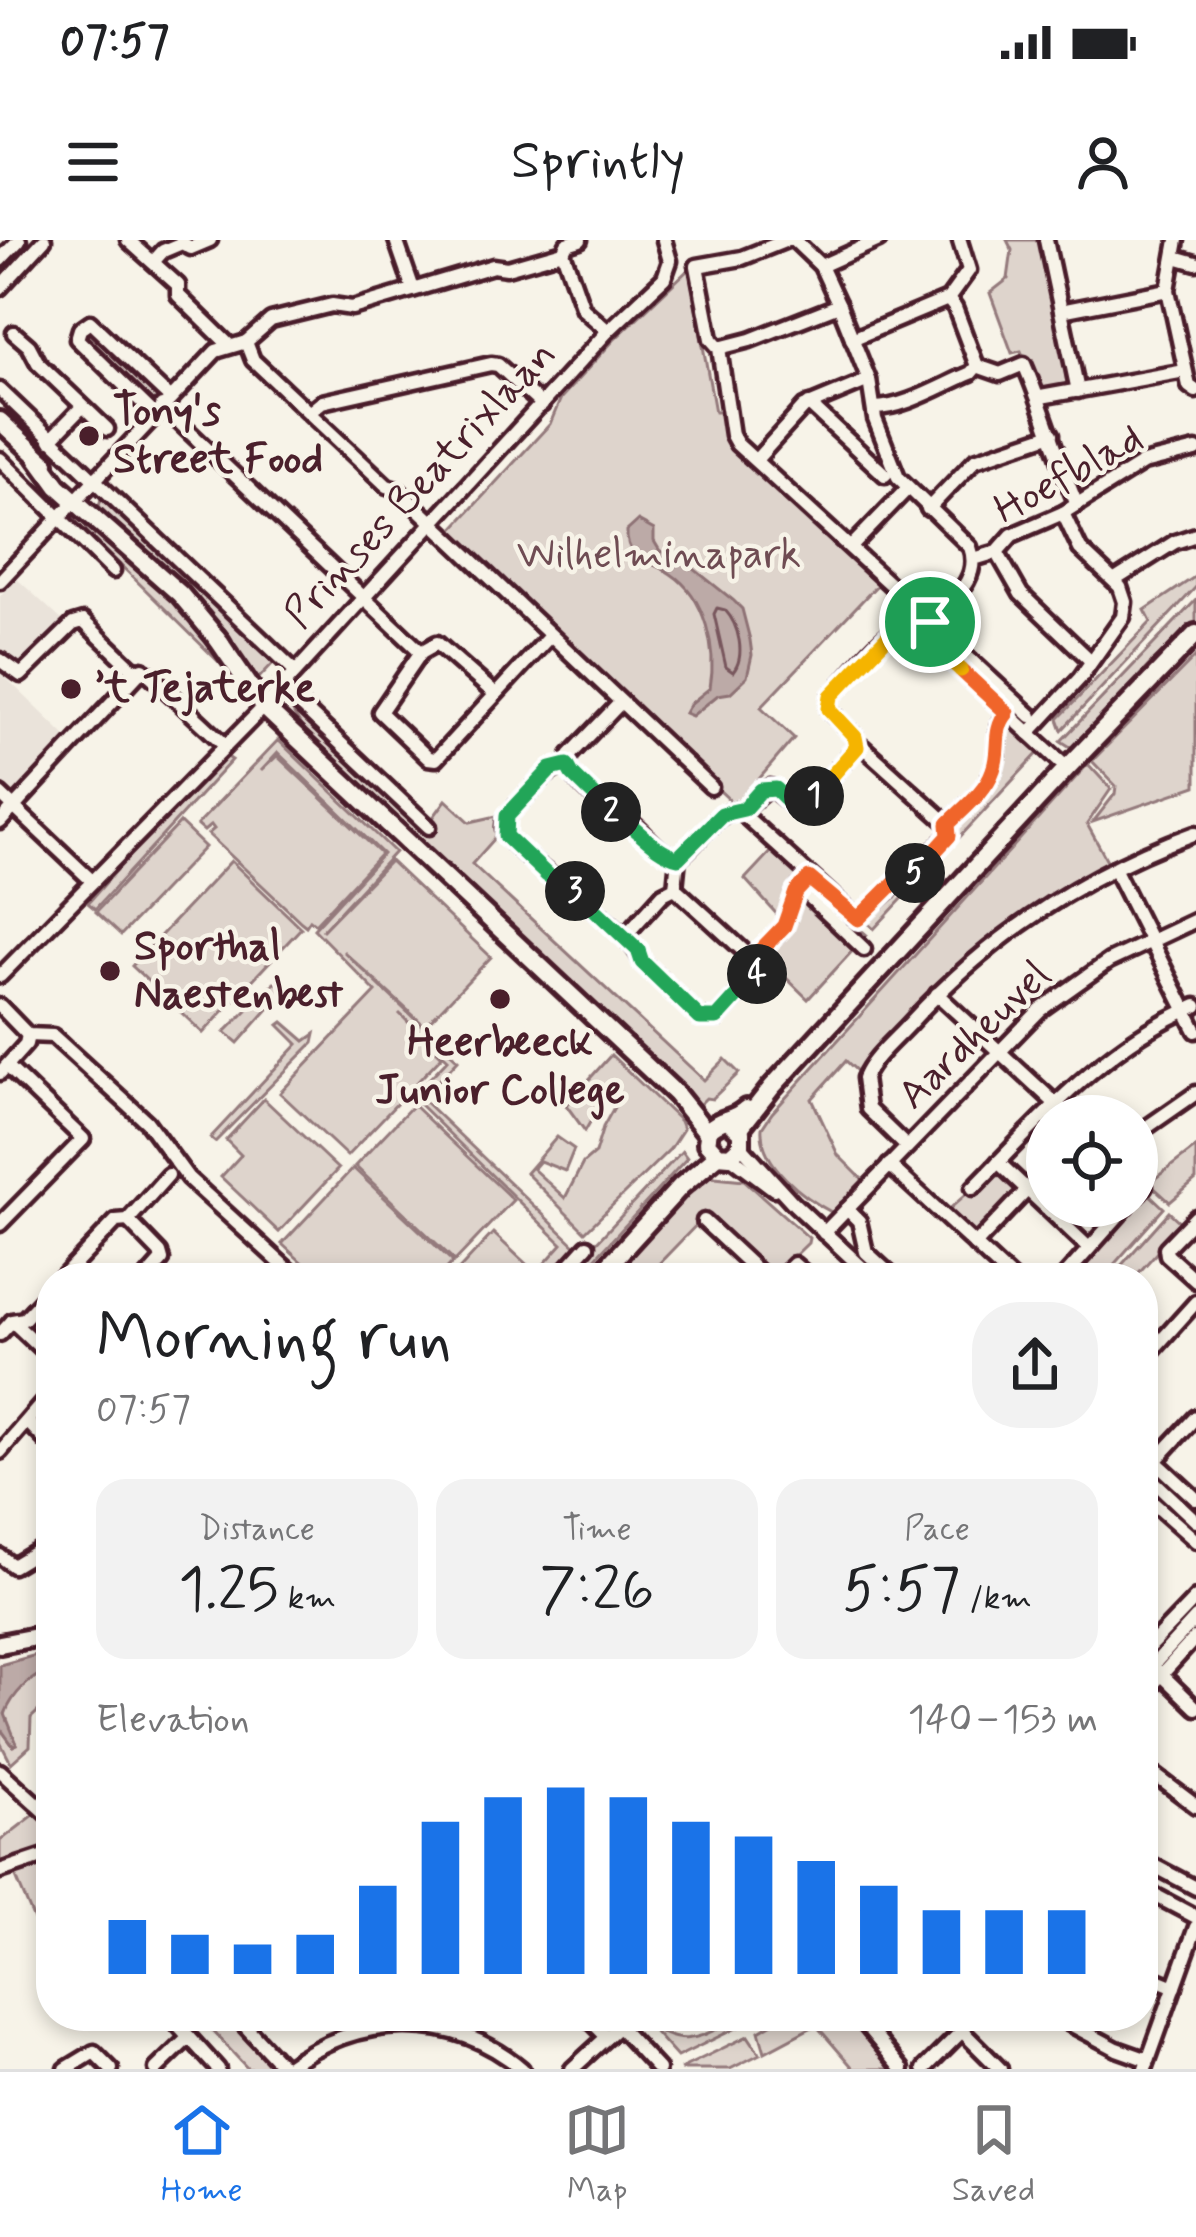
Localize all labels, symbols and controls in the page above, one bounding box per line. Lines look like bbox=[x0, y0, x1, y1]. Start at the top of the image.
text: 07:57 bbox=[60, 13, 169, 72]
text: Sprintly bbox=[511, 127, 685, 198]
icon: menu bbox=[60, 129, 126, 195]
icon: person bbox=[1070, 129, 1136, 195]
street label: Prinses Beatrixlaan bbox=[273, 329, 569, 641]
place label: Tony's Street Food bbox=[113, 385, 323, 488]
street label: Hoefblad bbox=[985, 412, 1153, 538]
marker: Tony's Street Food bbox=[76, 423, 102, 449]
park label: Wilhelminapark bbox=[517, 528, 801, 583]
pin bbox=[879, 571, 981, 673]
icon: arrive bbox=[897, 589, 963, 655]
place label: ’t Tejaterke bbox=[95, 662, 316, 717]
marker: ’t Tejaterke bbox=[58, 676, 84, 702]
pin: 1 bbox=[784, 766, 844, 826]
text: 1 bbox=[807, 774, 821, 818]
pin: 2 bbox=[581, 782, 641, 842]
text: 2 bbox=[603, 790, 619, 834]
pin: 5 bbox=[885, 843, 945, 903]
text: 5 bbox=[905, 851, 925, 895]
pin: 3 bbox=[545, 861, 605, 921]
text: 3 bbox=[568, 869, 582, 913]
place label: Sporthal Naestenbest bbox=[134, 920, 344, 1023]
pin: 4 bbox=[727, 944, 787, 1004]
street label: Aardheuvel bbox=[887, 949, 1063, 1123]
text: 4 bbox=[747, 952, 767, 996]
marker: Sporthal Naestenbest bbox=[97, 958, 123, 984]
marker: Heerbeeck Junior College bbox=[487, 986, 513, 1012]
place label: Heerbeeck Junior College bbox=[375, 1016, 625, 1120]
map controls bbox=[1026, 1095, 1158, 1227]
button: locate bbox=[1026, 1095, 1158, 1227]
text: Morning run bbox=[96, 1297, 452, 1383]
button: share bbox=[972, 1302, 1098, 1428]
text: 07:57 bbox=[96, 1385, 191, 1436]
text: Distance bbox=[199, 1508, 315, 1552]
text: Time bbox=[562, 1508, 632, 1552]
text: Pace bbox=[904, 1508, 970, 1552]
text: 1.25 bbox=[178, 1552, 279, 1631]
text: 7:26 bbox=[539, 1552, 655, 1631]
text: 5:57 bbox=[842, 1552, 960, 1631]
text: km bbox=[279, 1577, 336, 1621]
text: /km bbox=[960, 1577, 1032, 1621]
text: Elevation bbox=[96, 1695, 250, 1746]
text: 140–153 m bbox=[908, 1695, 1098, 1746]
tab: Home bbox=[161, 2097, 243, 2213]
tab: Map bbox=[564, 2097, 630, 2213]
tab: Saved bbox=[952, 2097, 1035, 2213]

